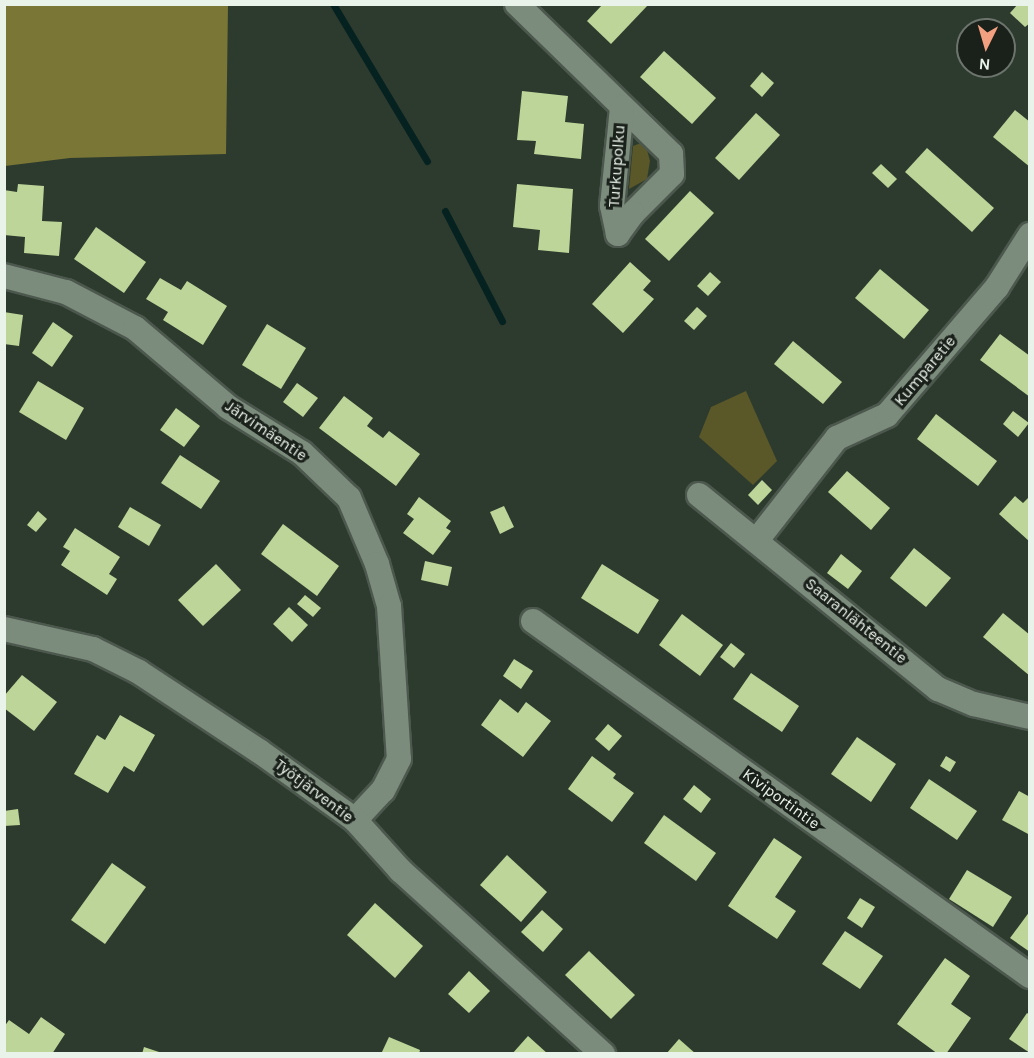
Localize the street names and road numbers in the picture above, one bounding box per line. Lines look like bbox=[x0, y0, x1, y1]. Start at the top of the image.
street label: Turkupolku bbox=[605, 124, 629, 208]
street label: Kumparetie bbox=[890, 332, 960, 410]
street label: Järvimäentie bbox=[221, 397, 311, 465]
street label: Saaranlähteentie bbox=[801, 574, 911, 668]
street label: Työtjärventie bbox=[271, 755, 357, 827]
street label: Kiviportintie bbox=[739, 765, 823, 833]

